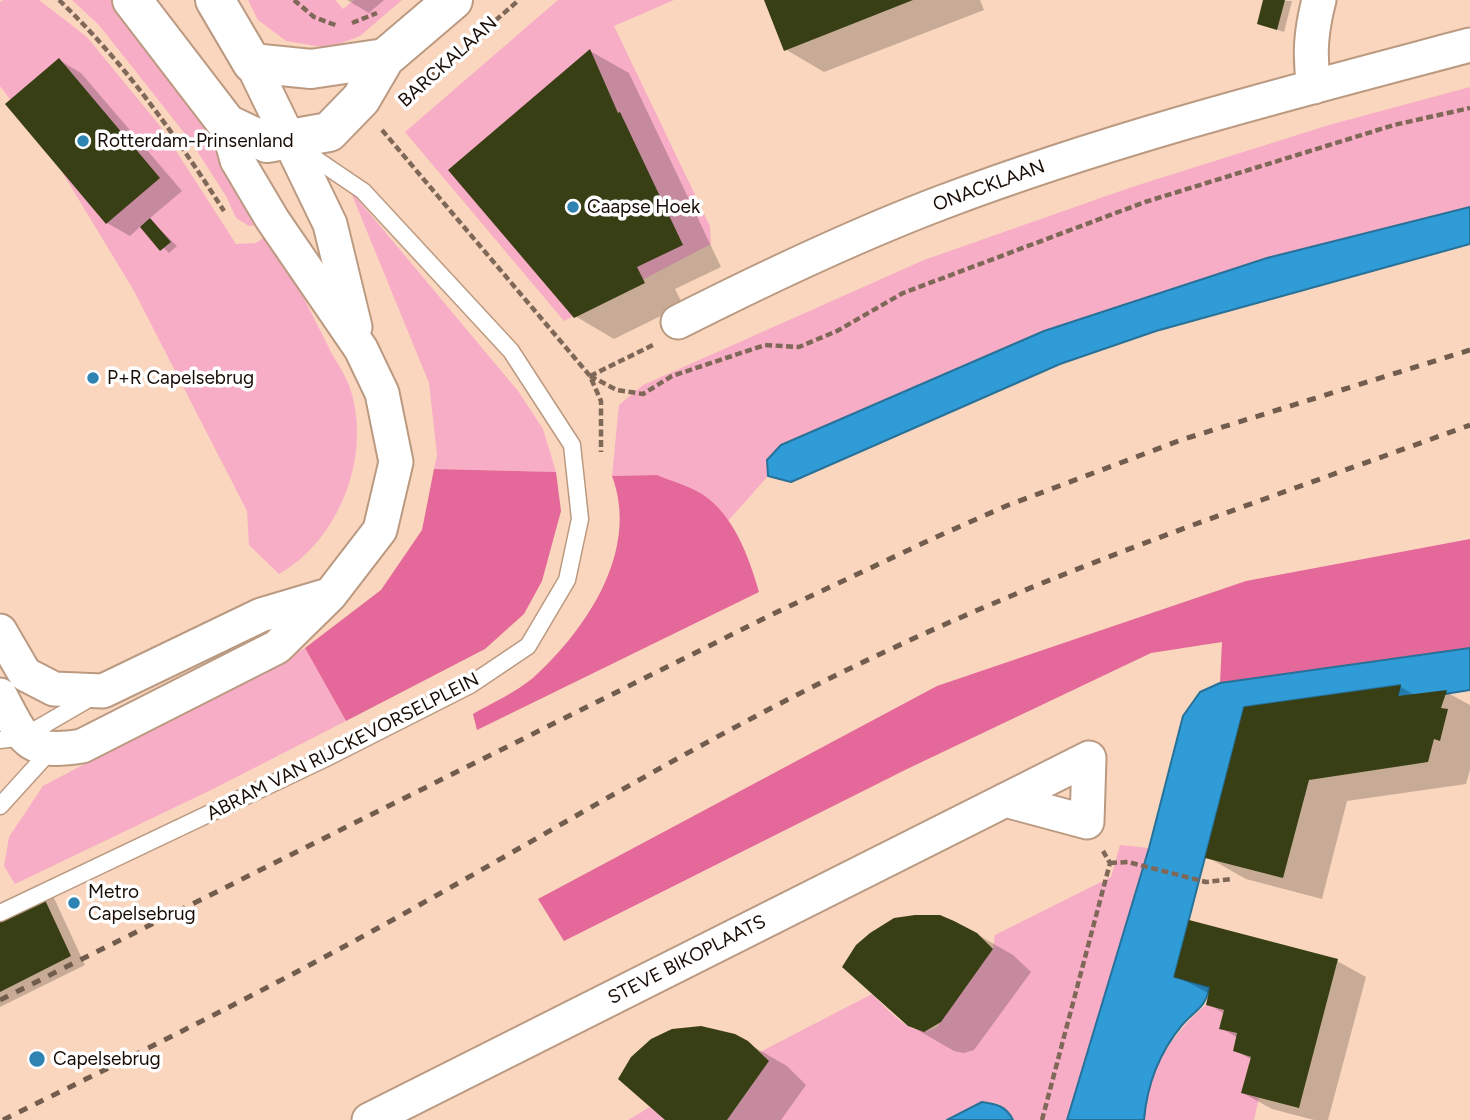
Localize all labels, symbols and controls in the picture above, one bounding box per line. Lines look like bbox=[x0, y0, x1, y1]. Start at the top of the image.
street label: BARCKALAAN bbox=[394, 12, 502, 112]
place label: Rotterdam-Prinsenland bbox=[97, 130, 294, 152]
marker: Rotterdam-Prinsenland bbox=[75, 133, 91, 149]
street label: ONACKLAAN bbox=[930, 155, 1048, 217]
place label: Caapse Hoek bbox=[587, 196, 700, 218]
marker: Caapse Hoek bbox=[565, 199, 581, 215]
place label: P+R Capelsebrug bbox=[107, 367, 254, 389]
marker: P+R Capelsebrug bbox=[85, 370, 101, 386]
street label: ABRAM VAN RIJCKEVORSELPLEIN bbox=[203, 668, 483, 826]
place label: Metro Capelsebrug bbox=[88, 881, 196, 925]
marker: Metro Capelsebrug bbox=[66, 895, 82, 911]
street label: STEVE BIKOPLAATS bbox=[604, 910, 770, 1010]
place label: Capelsebrug bbox=[53, 1048, 161, 1070]
marker: Capelsebrug bbox=[27, 1049, 47, 1069]

